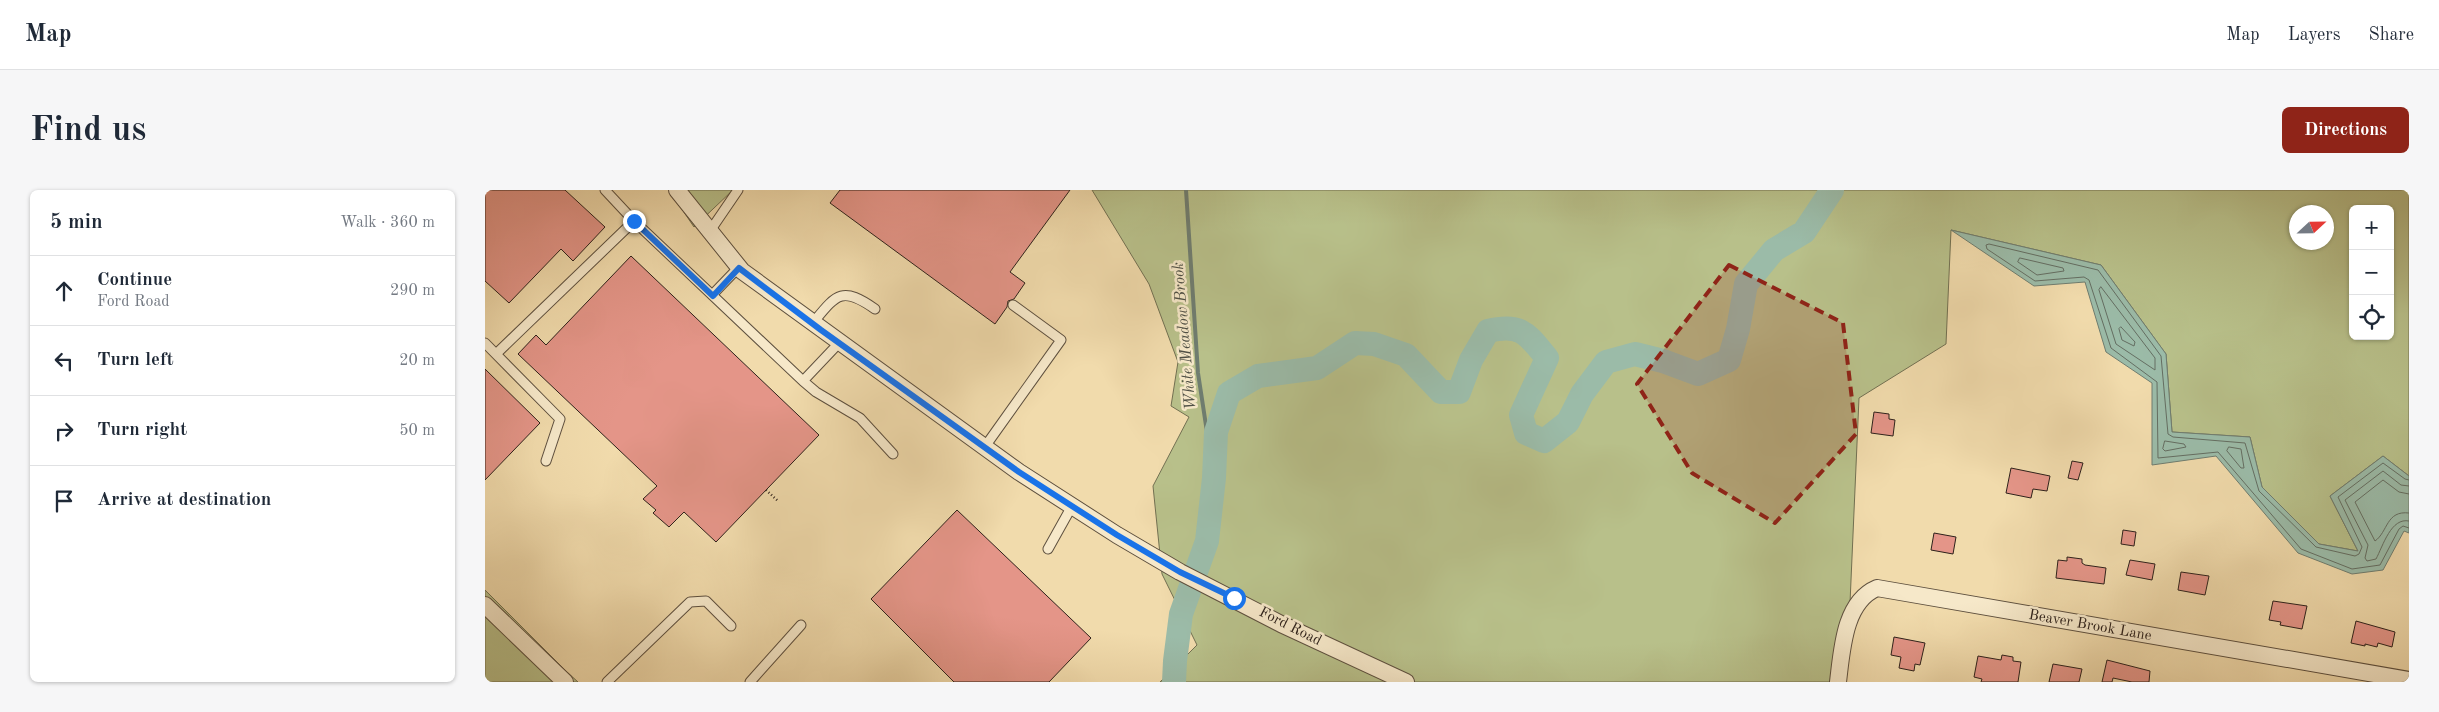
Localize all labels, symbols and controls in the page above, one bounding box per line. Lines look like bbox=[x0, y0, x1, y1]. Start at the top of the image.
text: Map bbox=[25, 23, 72, 47]
text: Map bbox=[2226, 26, 2260, 44]
text: Layers bbox=[2288, 26, 2340, 44]
text: Share bbox=[2368, 26, 2414, 44]
button: Directions bbox=[2282, 107, 2409, 153]
text: Find us bbox=[30, 113, 146, 148]
north arrow bbox=[2289, 205, 2334, 250]
map controls bbox=[2349, 205, 2394, 340]
button: + bbox=[2349, 205, 2394, 250]
route end bbox=[623, 210, 646, 233]
text: 5 min bbox=[50, 212, 103, 233]
text: Walk · 360 m bbox=[340, 215, 435, 231]
button: − bbox=[2349, 250, 2394, 295]
water label: White Meadow Brook bbox=[1171, 261, 1199, 411]
text: Continue bbox=[97, 271, 172, 290]
icon: ahead bbox=[50, 277, 78, 305]
text: 290 m bbox=[390, 283, 435, 299]
text: Ford Road bbox=[97, 294, 170, 310]
button: locate bbox=[2349, 295, 2394, 340]
icon: left bbox=[50, 347, 78, 375]
text: Turn left bbox=[97, 351, 174, 370]
text: 20 m bbox=[399, 353, 435, 369]
icon: right bbox=[50, 417, 78, 445]
text: Turn right bbox=[97, 421, 187, 440]
text: 50 m bbox=[399, 423, 435, 439]
icon: arrive bbox=[50, 487, 78, 515]
text: Arrive at destination bbox=[97, 491, 271, 510]
route start bbox=[1223, 587, 1246, 610]
street label: Ford Road bbox=[1256, 605, 1324, 649]
street label: Beaver Brook Lane bbox=[2027, 608, 2153, 644]

